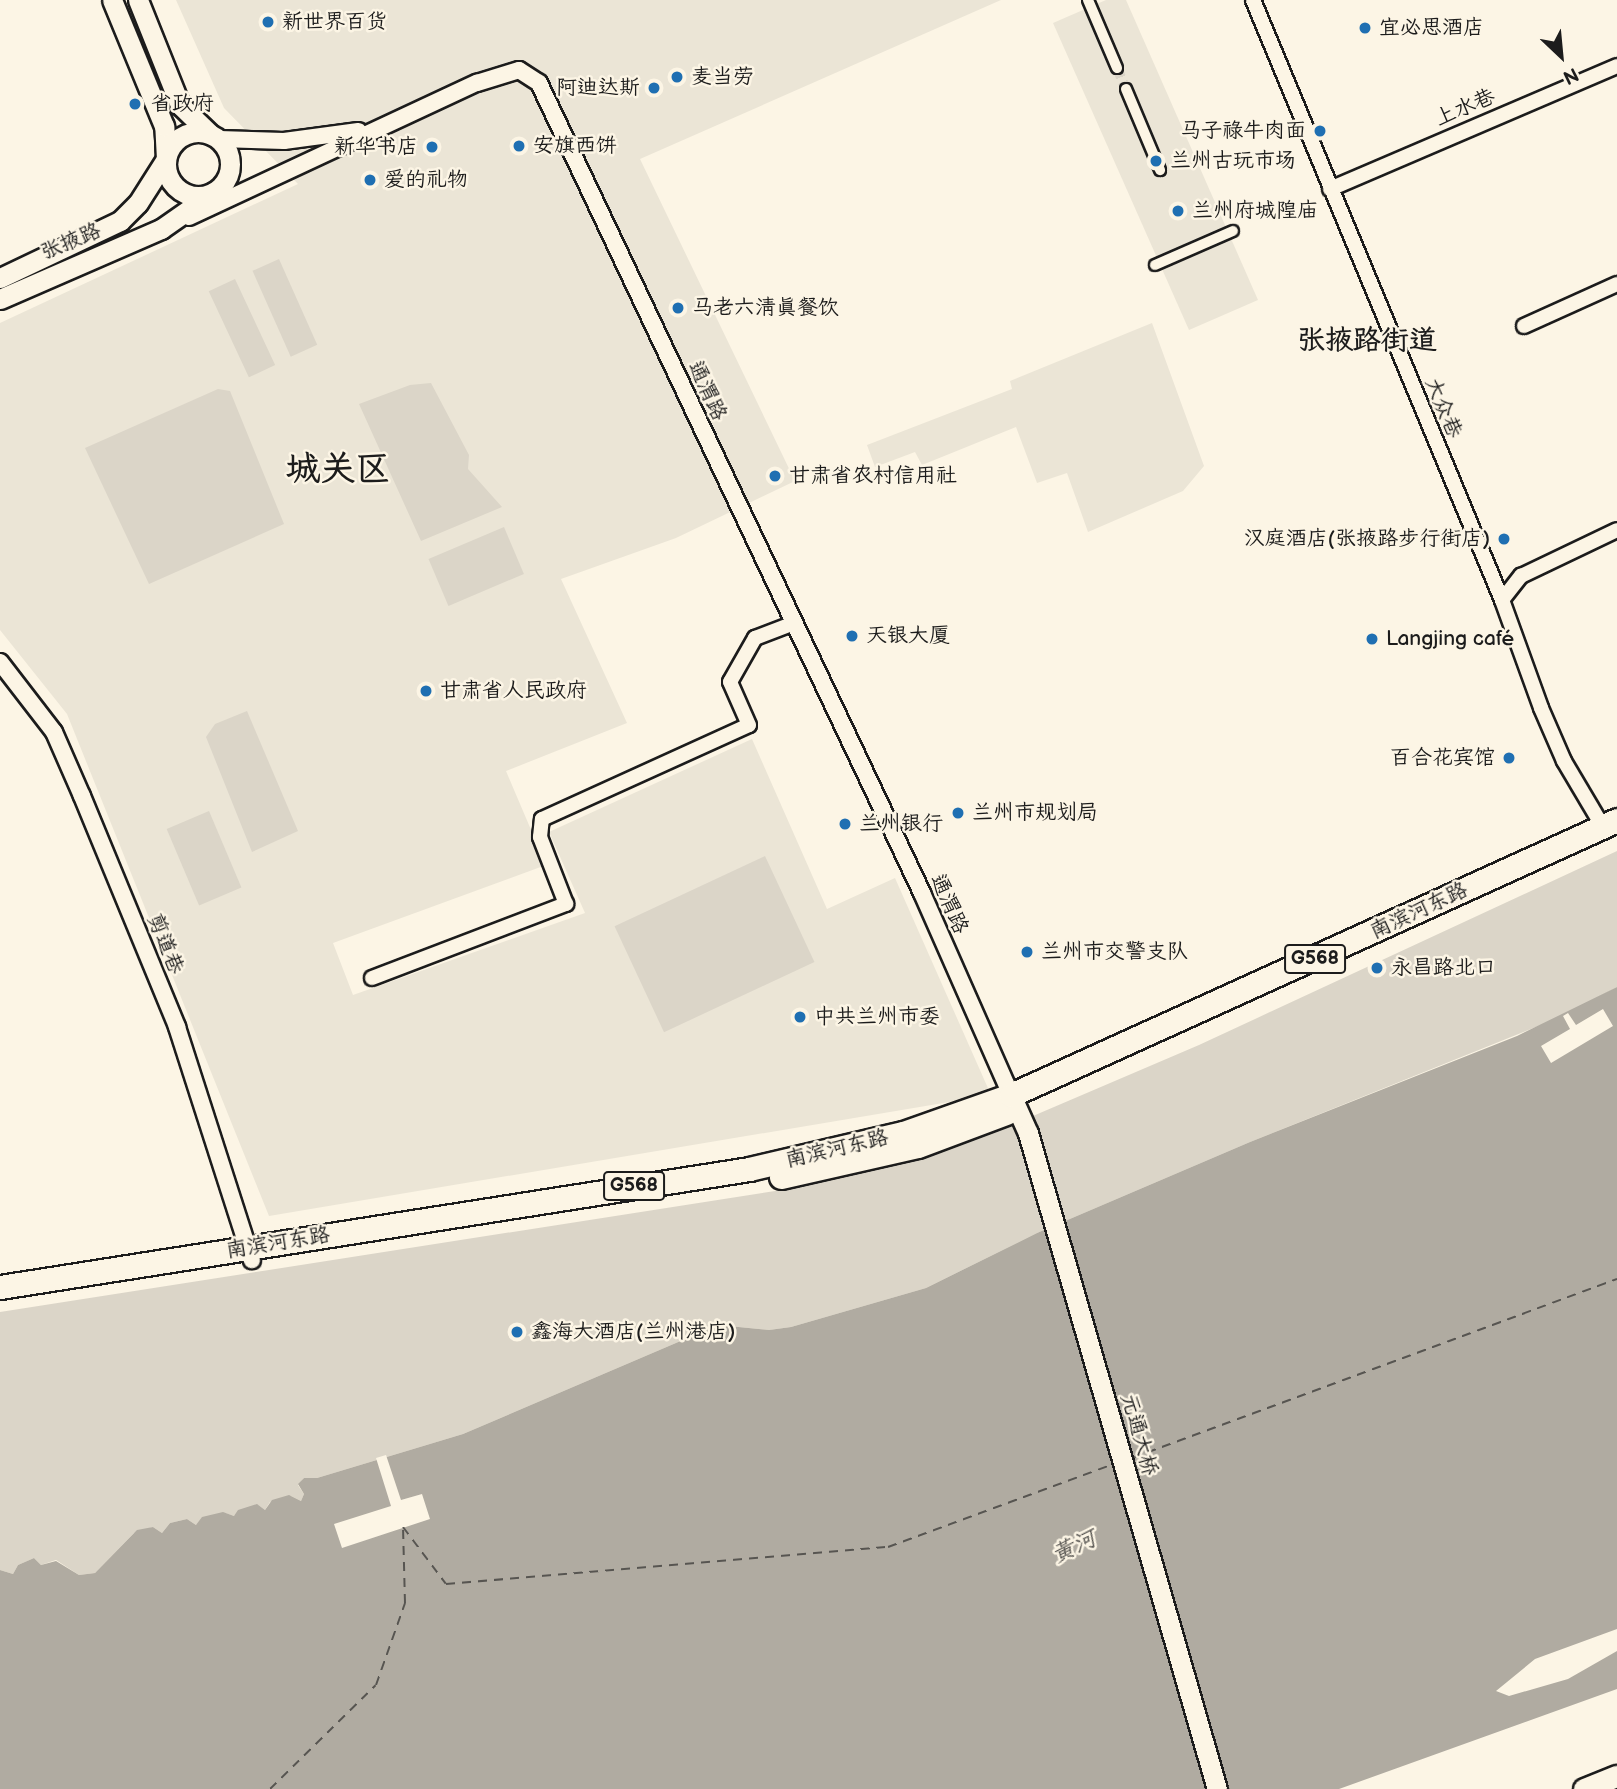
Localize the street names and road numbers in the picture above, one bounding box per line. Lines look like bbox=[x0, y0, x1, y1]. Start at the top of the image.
street label: 上水巷 bbox=[1431, 84, 1499, 132]
street label: 张掖路 bbox=[37, 218, 105, 266]
street label: 通渭路 bbox=[682, 357, 732, 425]
street label: 大众巷 bbox=[1419, 374, 1467, 442]
street label: 通渭路 bbox=[925, 870, 973, 938]
street label: 南滨河东路 bbox=[1366, 877, 1472, 945]
street label: 剪道巷 bbox=[142, 910, 188, 978]
road number: G568 bbox=[1284, 944, 1346, 974]
street label: 南滨河东路 bbox=[783, 1125, 891, 1173]
road number: G568 bbox=[602, 1170, 666, 1202]
street label: 南滨河东路 bbox=[224, 1222, 332, 1264]
street label: 元通大桥 bbox=[1115, 1391, 1163, 1479]

